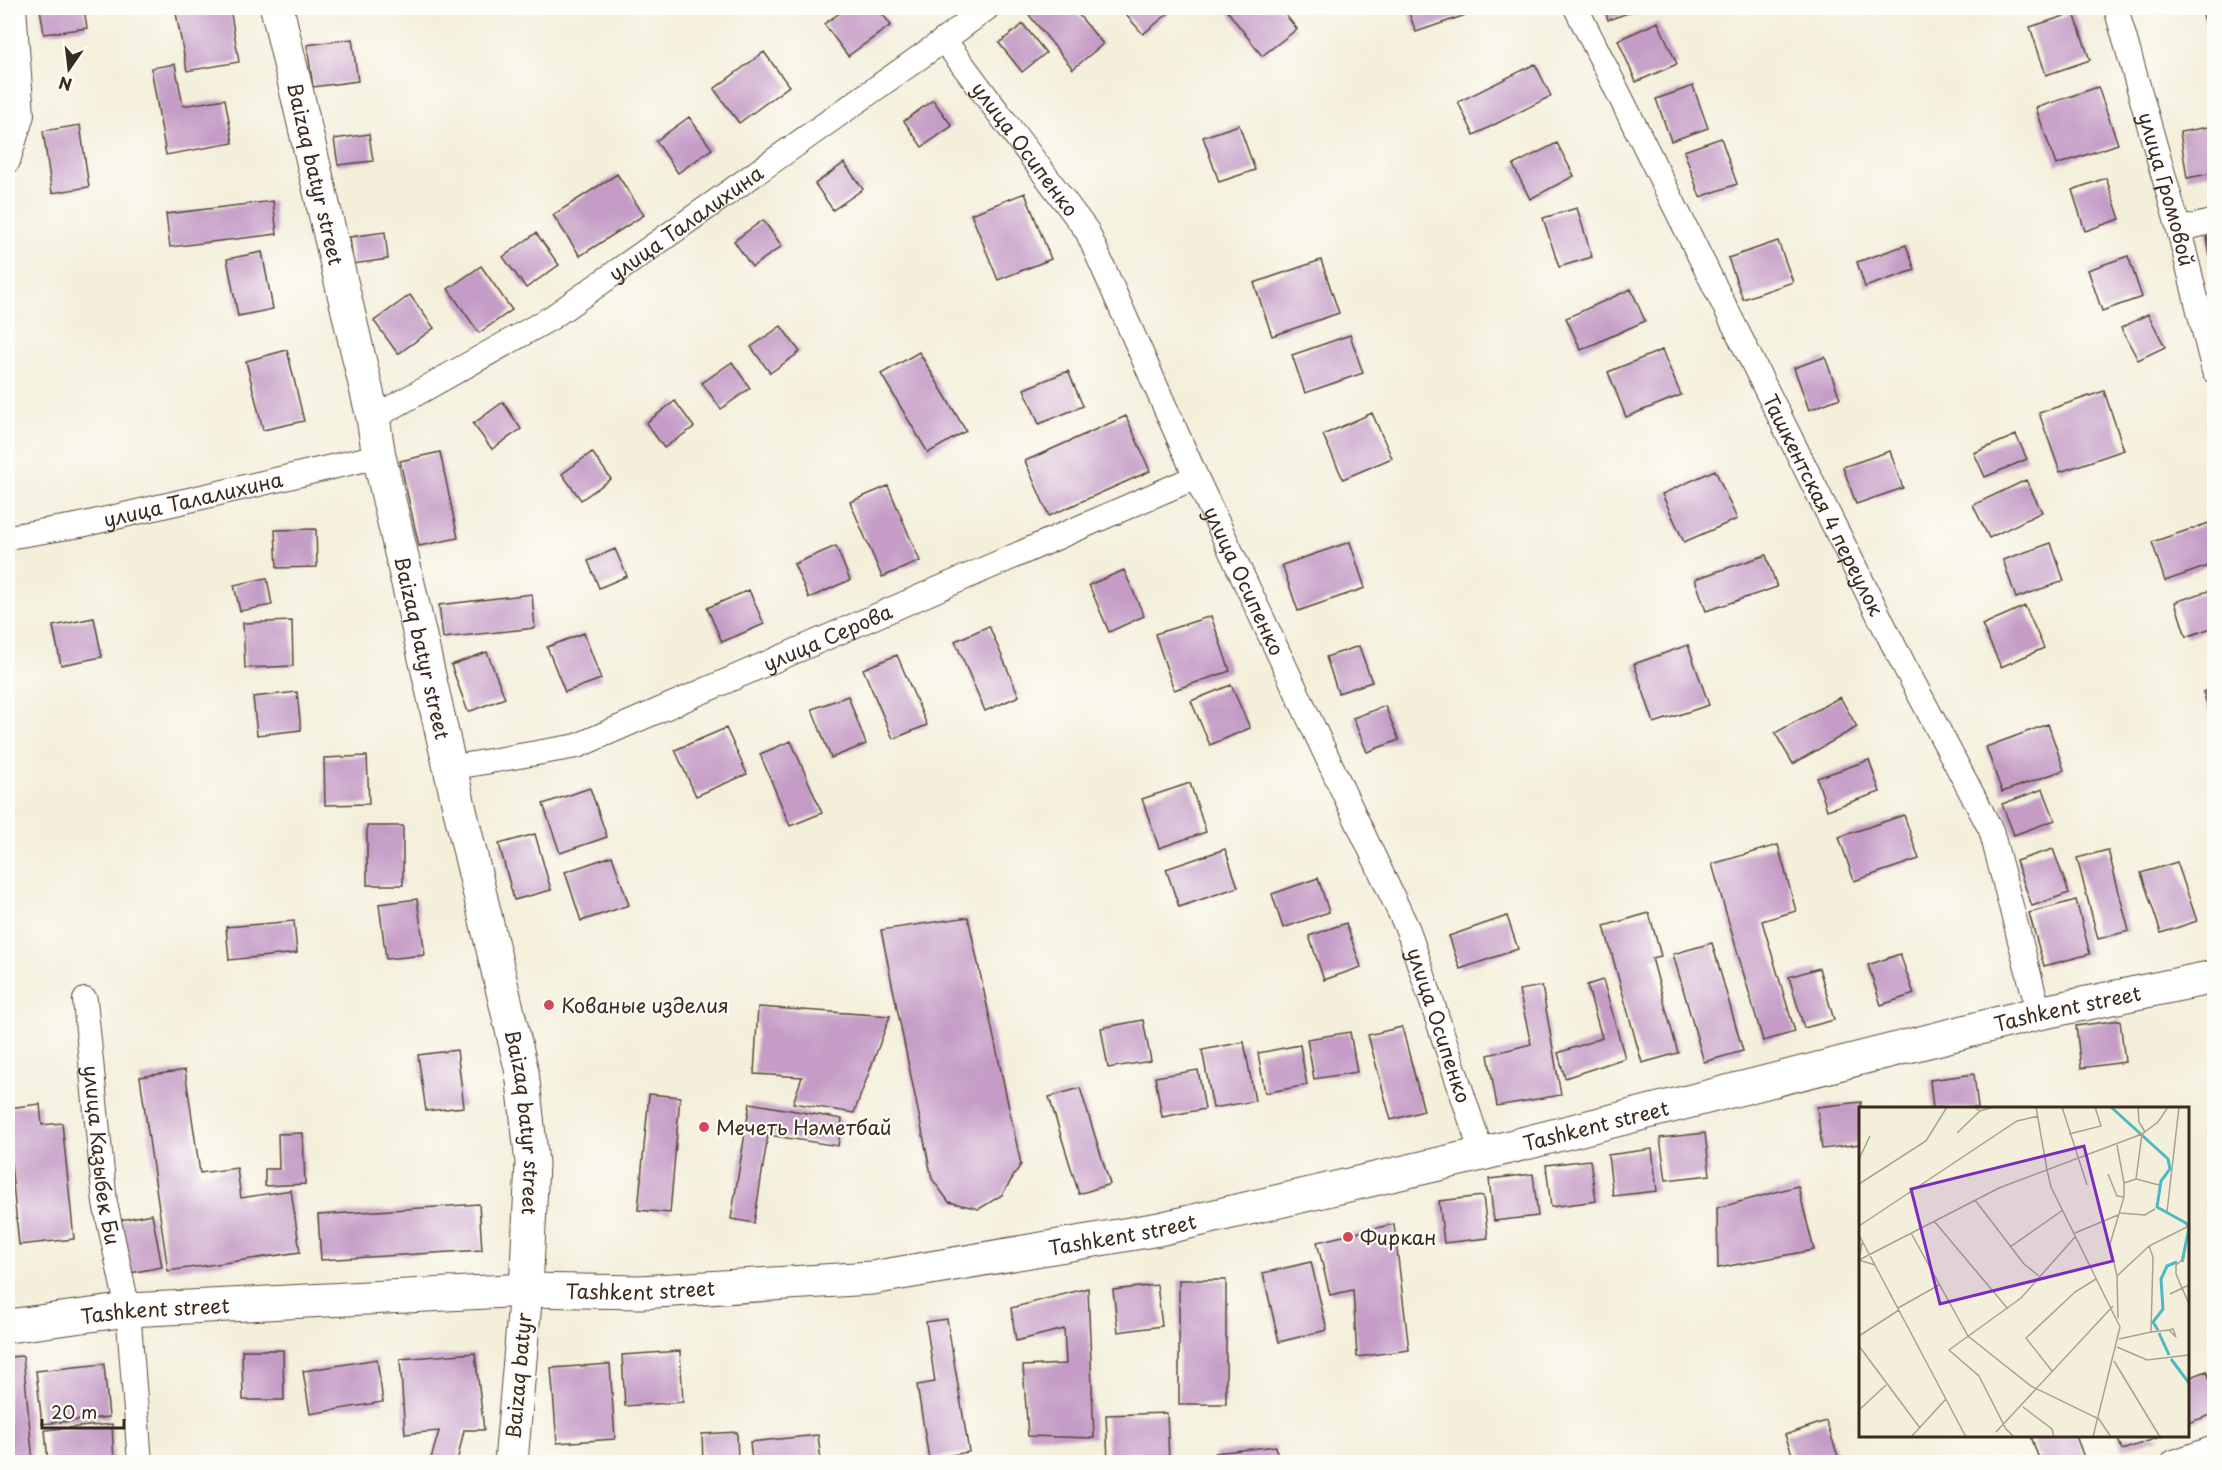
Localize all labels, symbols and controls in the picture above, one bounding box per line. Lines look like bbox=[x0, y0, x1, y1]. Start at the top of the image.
north arrow bbox=[39, 39, 99, 99]
text: N bbox=[56, 71, 74, 98]
street label: улица Осипенко bbox=[965, 75, 1086, 223]
street label: Baizaq batyr street bbox=[280, 79, 352, 268]
street label: улица Громовой bbox=[2131, 108, 2202, 269]
street label: улица Талалихина bbox=[602, 157, 769, 288]
street label: Ташкентская 4 переулок bbox=[1756, 389, 1892, 621]
street label: улица Талалихина bbox=[100, 464, 286, 534]
street label: улица Осипенко bbox=[1197, 501, 1292, 660]
street label: Baizaq batyr street bbox=[387, 553, 458, 742]
street label: улица Серова bbox=[758, 596, 897, 678]
street label: улица Осипенко bbox=[1400, 944, 1479, 1107]
street label: Tashkent street bbox=[1991, 977, 2143, 1039]
place label: Кованые изделия bbox=[561, 990, 729, 1020]
marker: Кованые изделия bbox=[542, 998, 556, 1012]
street label: Baizaq batyr street bbox=[497, 1026, 547, 1216]
street label: улица Казыбек Би bbox=[77, 1064, 129, 1248]
street label: Tashkent street bbox=[1519, 1092, 1672, 1158]
inset map bbox=[1859, 1107, 2189, 1437]
place label: Мечеть Нәметбай bbox=[716, 1112, 892, 1142]
marker: Мечеть Нәметбай bbox=[697, 1120, 711, 1134]
street label: Tashkent street bbox=[1046, 1206, 1199, 1263]
place label: Фиркан bbox=[1360, 1222, 1437, 1252]
marker: Фиркан bbox=[1341, 1230, 1355, 1244]
street label: Tashkent street bbox=[565, 1272, 716, 1307]
street label: Tashkent street bbox=[79, 1290, 230, 1331]
street label: Baizaq batyr bbox=[498, 1311, 539, 1440]
scale bar bbox=[42, 1392, 124, 1430]
text: 20 m bbox=[51, 1398, 97, 1425]

